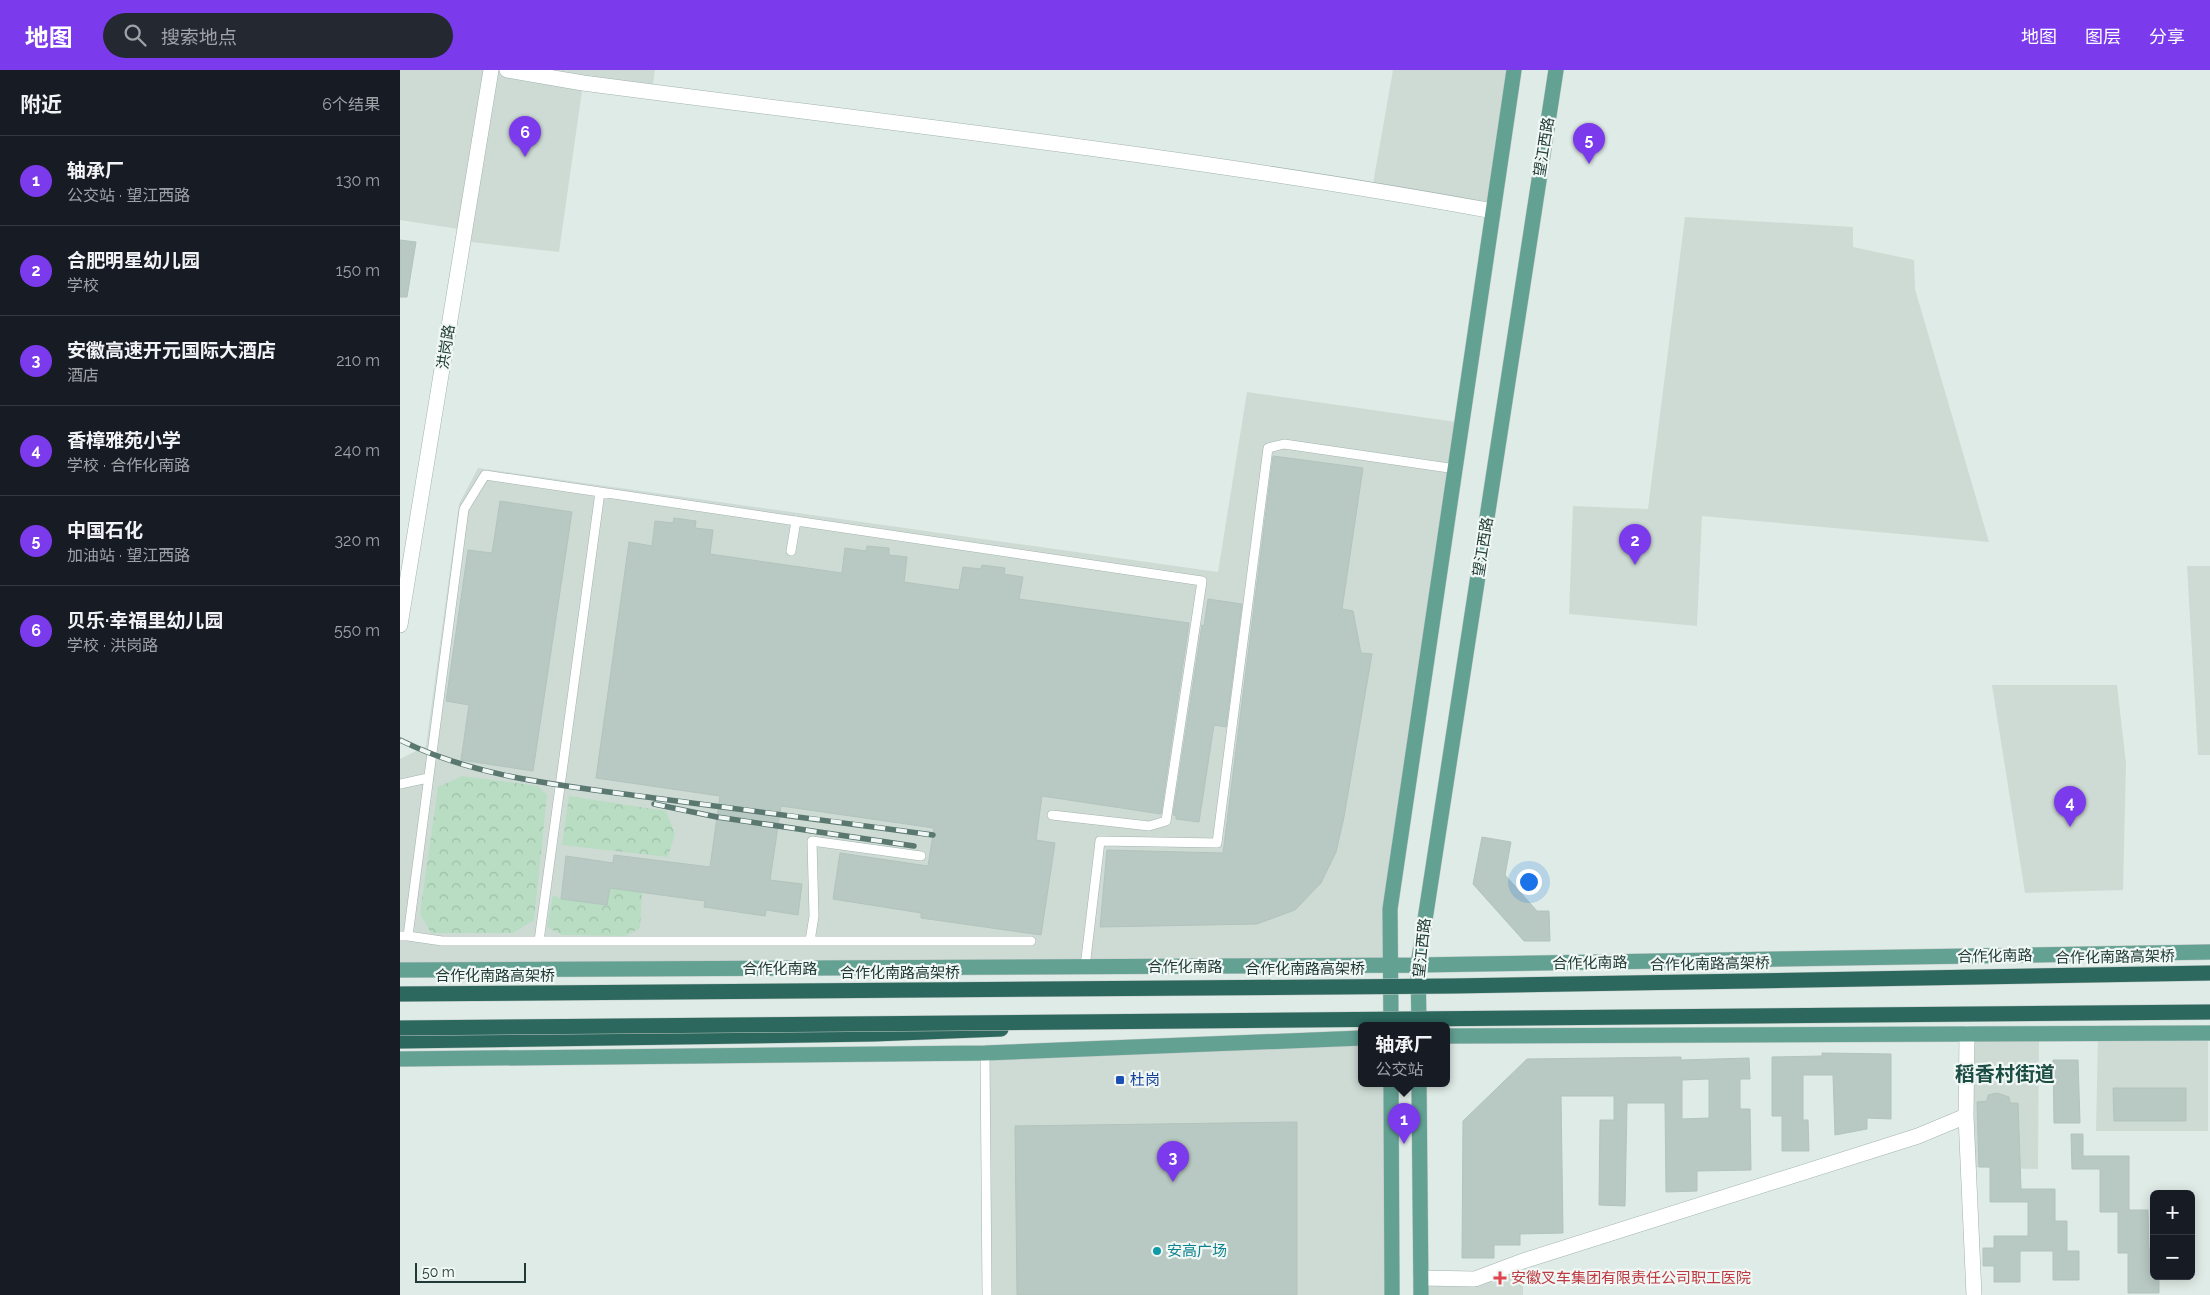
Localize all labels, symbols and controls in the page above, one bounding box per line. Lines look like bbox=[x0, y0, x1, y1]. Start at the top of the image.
search box bbox=[103, 13, 453, 58]
icon: search bbox=[121, 21, 149, 49]
text: 地图 bbox=[25, 23, 73, 52]
text: 搜索地点 bbox=[161, 26, 237, 48]
text: 地图 bbox=[2021, 26, 2057, 47]
text: 图层 bbox=[2085, 26, 2121, 47]
text: 分享 bbox=[2149, 26, 2185, 47]
text: 附近 bbox=[20, 92, 62, 117]
text: 6个结果 bbox=[322, 95, 380, 114]
pin: 6 bbox=[509, 116, 541, 157]
street label: 望江西路 bbox=[1530, 116, 1558, 178]
pin: 5 bbox=[1573, 123, 1605, 164]
text: 轴承厂 bbox=[67, 159, 124, 181]
text: 1 bbox=[32, 171, 40, 190]
text: 130 m bbox=[336, 171, 380, 190]
text: 公交站 · 望江西路 bbox=[67, 186, 190, 205]
text: 合肥明星幼儿园 bbox=[67, 249, 200, 271]
text: 2 bbox=[31, 261, 41, 280]
text: 150 m bbox=[336, 261, 380, 280]
text: 学校 bbox=[67, 276, 99, 295]
street label: 洪岗路 bbox=[434, 323, 458, 371]
text: 安徽高速开元国际大酒店 bbox=[67, 339, 276, 361]
text: 3 bbox=[32, 351, 40, 370]
text: 210 m bbox=[336, 351, 380, 370]
text: 酒店 bbox=[67, 366, 99, 385]
text: 香樟雅苑小学 bbox=[67, 429, 181, 451]
text: 4 bbox=[31, 441, 41, 460]
text: 240 m bbox=[334, 441, 380, 460]
text: 学校 · 合作化南路 bbox=[67, 456, 190, 475]
street label: 望江西路 bbox=[1469, 516, 1497, 578]
text: 中国石化 bbox=[67, 519, 143, 541]
pin: 2 bbox=[1619, 524, 1651, 565]
text: 5 bbox=[32, 531, 40, 550]
text: 320 m bbox=[335, 531, 380, 550]
text: 加油站 · 望江西路 bbox=[67, 546, 190, 565]
text: 贝乐·幸福里幼儿园 bbox=[67, 609, 223, 631]
text: 6 bbox=[31, 621, 41, 640]
text: 550 m bbox=[334, 621, 380, 640]
text: 学校 · 洪岗路 bbox=[67, 636, 158, 655]
pin: 4 bbox=[2054, 786, 2086, 827]
your location bbox=[1516, 869, 1542, 895]
street label: 望江西路 bbox=[1410, 917, 1434, 979]
street label: 合作化南路 bbox=[1957, 946, 2033, 966]
street label: 合作化南路高架桥 bbox=[2055, 947, 2175, 967]
street label: 合作化南路 bbox=[1552, 953, 1628, 973]
street label: 合作化南路高架桥 bbox=[1650, 954, 1770, 974]
street label: 合作化南路 bbox=[1147, 958, 1223, 976]
street label: 合作化南路 bbox=[742, 960, 818, 978]
street label: 合作化南路高架桥 bbox=[1245, 960, 1365, 978]
street label: 合作化南路高架桥 bbox=[840, 964, 960, 982]
street label: 合作化南路高架桥 bbox=[435, 967, 555, 985]
popup bbox=[1358, 1022, 1450, 1087]
text: 轴承厂 bbox=[1375, 1033, 1433, 1055]
text: 公交站 bbox=[1375, 1060, 1424, 1079]
district label: 稻香村街道 bbox=[1955, 1062, 2055, 1086]
place label: 杜岗 bbox=[1130, 1071, 1160, 1089]
marker: 杜岗 bbox=[1114, 1074, 1126, 1086]
pin: 1 bbox=[1388, 1103, 1420, 1144]
pin: 3 bbox=[1157, 1141, 1189, 1182]
map controls bbox=[2150, 1190, 2195, 1280]
button: + bbox=[2150, 1190, 2195, 1235]
button: − bbox=[2150, 1235, 2195, 1280]
place label: 安高广场 bbox=[1167, 1242, 1227, 1260]
marker: 安高广场 bbox=[1151, 1245, 1163, 1257]
scale bar bbox=[415, 1260, 526, 1283]
text: 50 m bbox=[422, 1264, 455, 1280]
place label: 安徽叉车集团有限责任公司职工医院 bbox=[1511, 1269, 1751, 1287]
marker: 安徽叉车集团有限责任公司职工医院 bbox=[1493, 1271, 1507, 1285]

